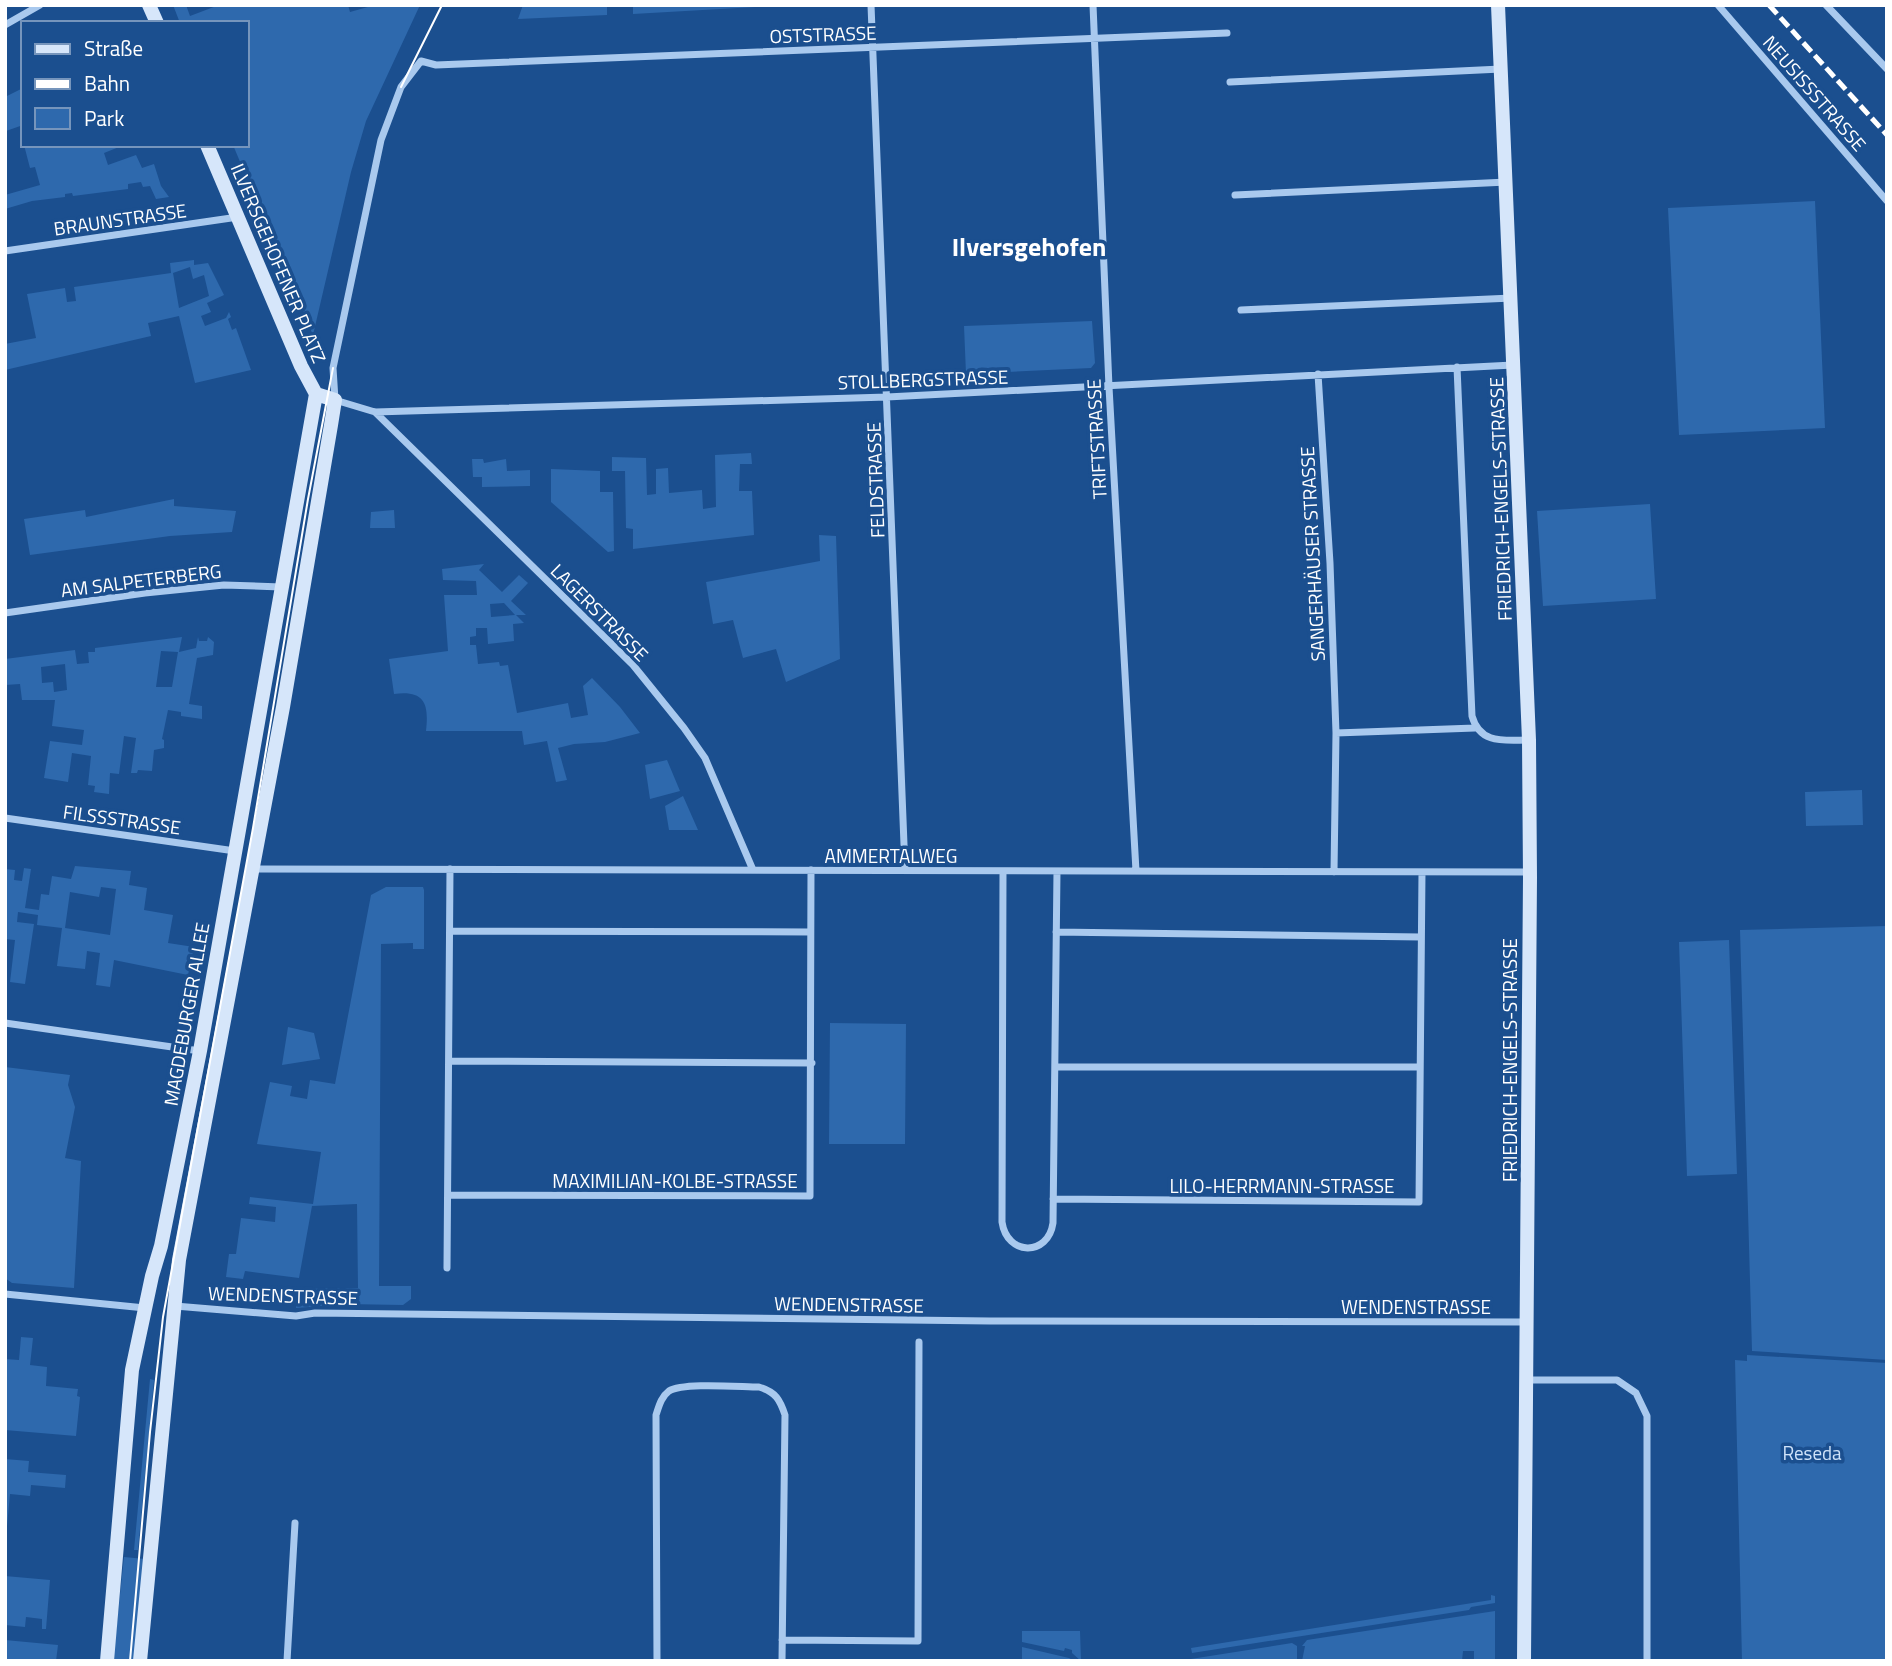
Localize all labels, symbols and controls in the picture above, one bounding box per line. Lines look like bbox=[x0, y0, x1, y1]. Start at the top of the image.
street label: OSTSTRASSE bbox=[769, 18, 877, 50]
legend bbox=[21, 21, 248, 147]
street label: NEUSISSSTRASSE bbox=[1756, 29, 1874, 157]
text: Straße bbox=[84, 32, 143, 64]
text: Bahn bbox=[84, 67, 130, 99]
text: Park bbox=[84, 102, 124, 134]
street label: ILVERSGEHOFENER PLATZ bbox=[224, 159, 334, 367]
street label: BRAUNSTRASSE bbox=[52, 195, 188, 243]
district label: Ilversgehofen bbox=[952, 227, 1106, 266]
street label: STOLLBERGSTRASSE bbox=[837, 362, 1009, 396]
street label: FRIEDRICH-ENGELS-STRASSE bbox=[1481, 377, 1519, 621]
street label: TRIFTSTRASSE bbox=[1078, 378, 1114, 500]
street label: FELDSTRASSE bbox=[858, 422, 892, 538]
street label: SANGERHÄUSER STRASSE bbox=[1292, 446, 1332, 662]
street label: AM SALPETERBERG bbox=[59, 556, 223, 604]
street label: LAGERSTRASSE bbox=[544, 556, 656, 668]
street label: FILSSSTRASSE bbox=[61, 796, 183, 842]
street label: AMMERTALWEG bbox=[825, 841, 957, 870]
street label: MAGDEBURGER ALLEE bbox=[156, 920, 216, 1108]
street label: FRIEDRICH-ENGELS-STRASSE bbox=[1495, 938, 1524, 1182]
street label: MAXIMILIAN-KOLBE-STRASSE bbox=[552, 1166, 798, 1195]
street label: LILO-HERRMANN-STRASSE bbox=[1169, 1171, 1395, 1200]
street label: WENDENSTRASSE bbox=[208, 1278, 358, 1312]
street label: WENDENSTRASSE bbox=[774, 1288, 924, 1320]
street label: WENDENSTRASSE bbox=[1341, 1292, 1491, 1321]
park label: Reseda bbox=[1782, 1438, 1842, 1467]

